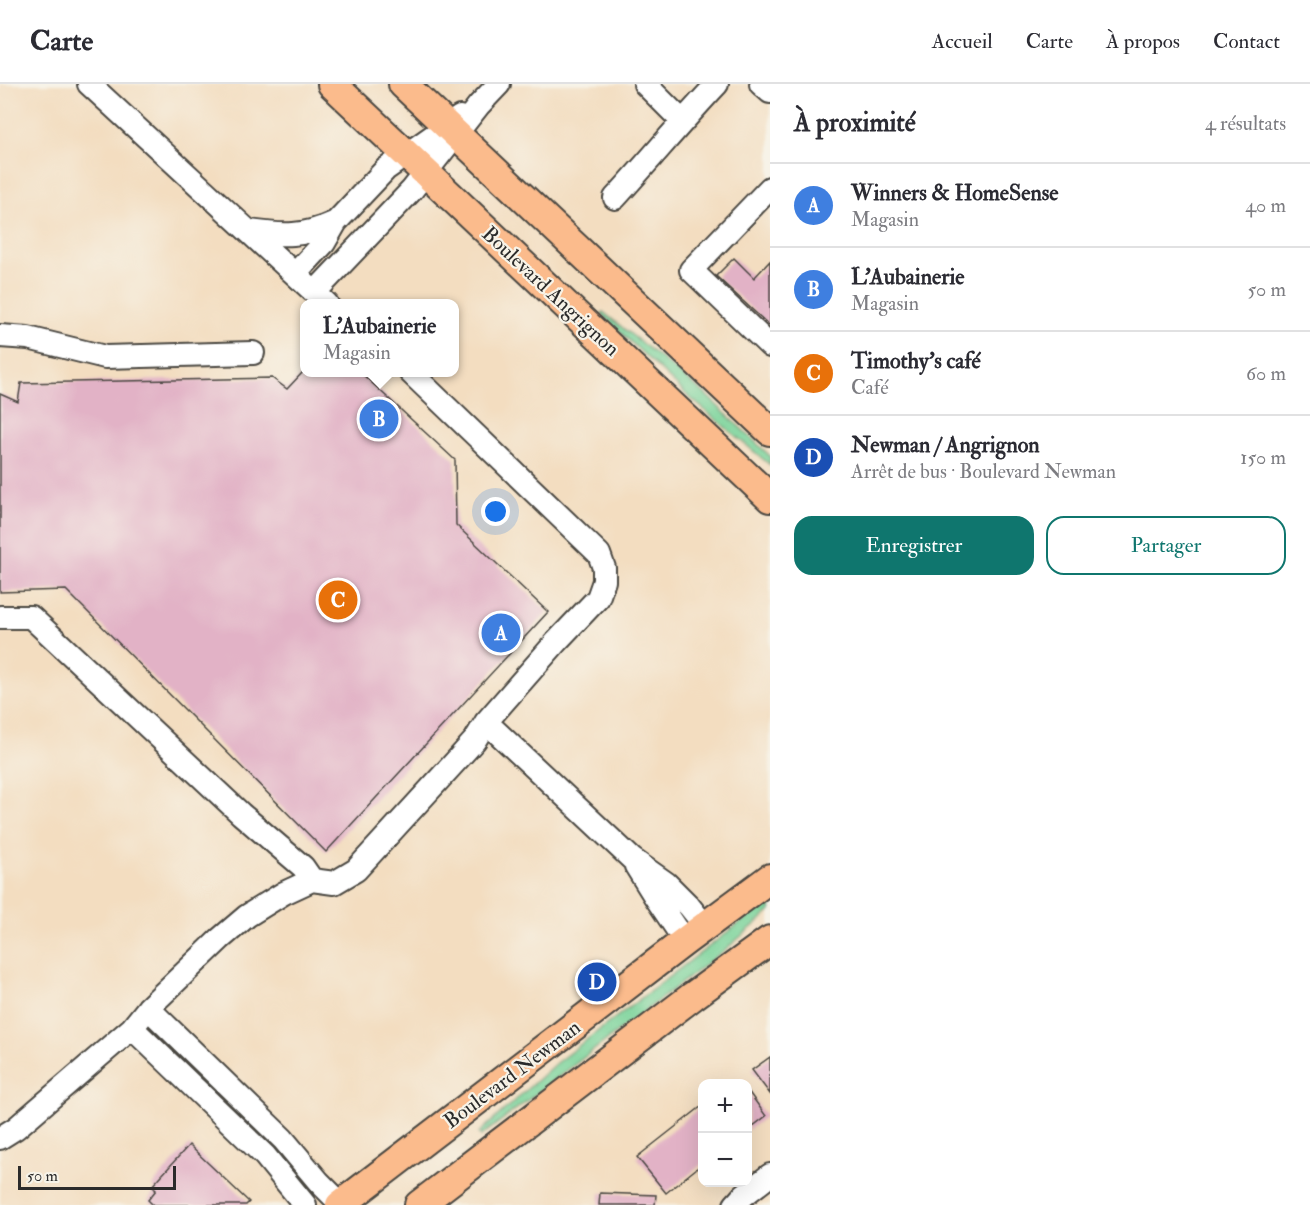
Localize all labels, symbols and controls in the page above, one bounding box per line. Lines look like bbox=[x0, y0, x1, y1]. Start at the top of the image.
text: Carte bbox=[30, 24, 93, 59]
text: Accueil bbox=[932, 28, 993, 55]
text: Carte bbox=[1026, 28, 1073, 55]
text: À propos bbox=[1106, 28, 1180, 55]
text: Contact bbox=[1213, 28, 1280, 55]
text: À proximité bbox=[794, 107, 916, 139]
text: 4 résultats bbox=[1205, 111, 1286, 136]
text: Winners & HomeSense bbox=[851, 179, 1059, 207]
text: A bbox=[807, 193, 820, 218]
text: 40 m bbox=[1245, 193, 1286, 218]
text: Magasin bbox=[851, 207, 919, 232]
street label: Boulevard Angrignon bbox=[476, 221, 625, 362]
text: L'Aubainerie bbox=[851, 263, 964, 291]
text: B bbox=[807, 277, 820, 302]
text: 50 m bbox=[1247, 277, 1286, 302]
text: Magasin bbox=[851, 291, 919, 316]
popup bbox=[300, 299, 459, 377]
text: L'Aubainerie bbox=[323, 312, 436, 340]
text: Magasin bbox=[323, 340, 391, 365]
text: Timothy's café bbox=[851, 347, 981, 375]
text: C bbox=[806, 361, 821, 386]
text: 60 m bbox=[1246, 361, 1286, 386]
text: Café bbox=[851, 375, 889, 400]
pin: B bbox=[360, 396, 398, 442]
text: Newman / Angrignon bbox=[851, 431, 1040, 459]
text: D bbox=[805, 445, 822, 470]
text: 150 m bbox=[1240, 445, 1286, 470]
text: Arrêt de bus · Boulevard Newman bbox=[851, 459, 1116, 484]
your location bbox=[481, 497, 510, 526]
button: Enregistrer bbox=[794, 516, 1034, 575]
button: Partager bbox=[1046, 516, 1286, 575]
pin: C bbox=[318, 578, 358, 622]
pin: A bbox=[482, 610, 520, 656]
pin: D bbox=[578, 960, 616, 1004]
street label: Boulevard Newman bbox=[438, 1014, 586, 1135]
map controls bbox=[698, 1079, 752, 1187]
button: + bbox=[698, 1079, 752, 1133]
button: − bbox=[698, 1133, 752, 1187]
scale bar bbox=[18, 1163, 176, 1190]
text: 50 m bbox=[27, 1166, 58, 1186]

